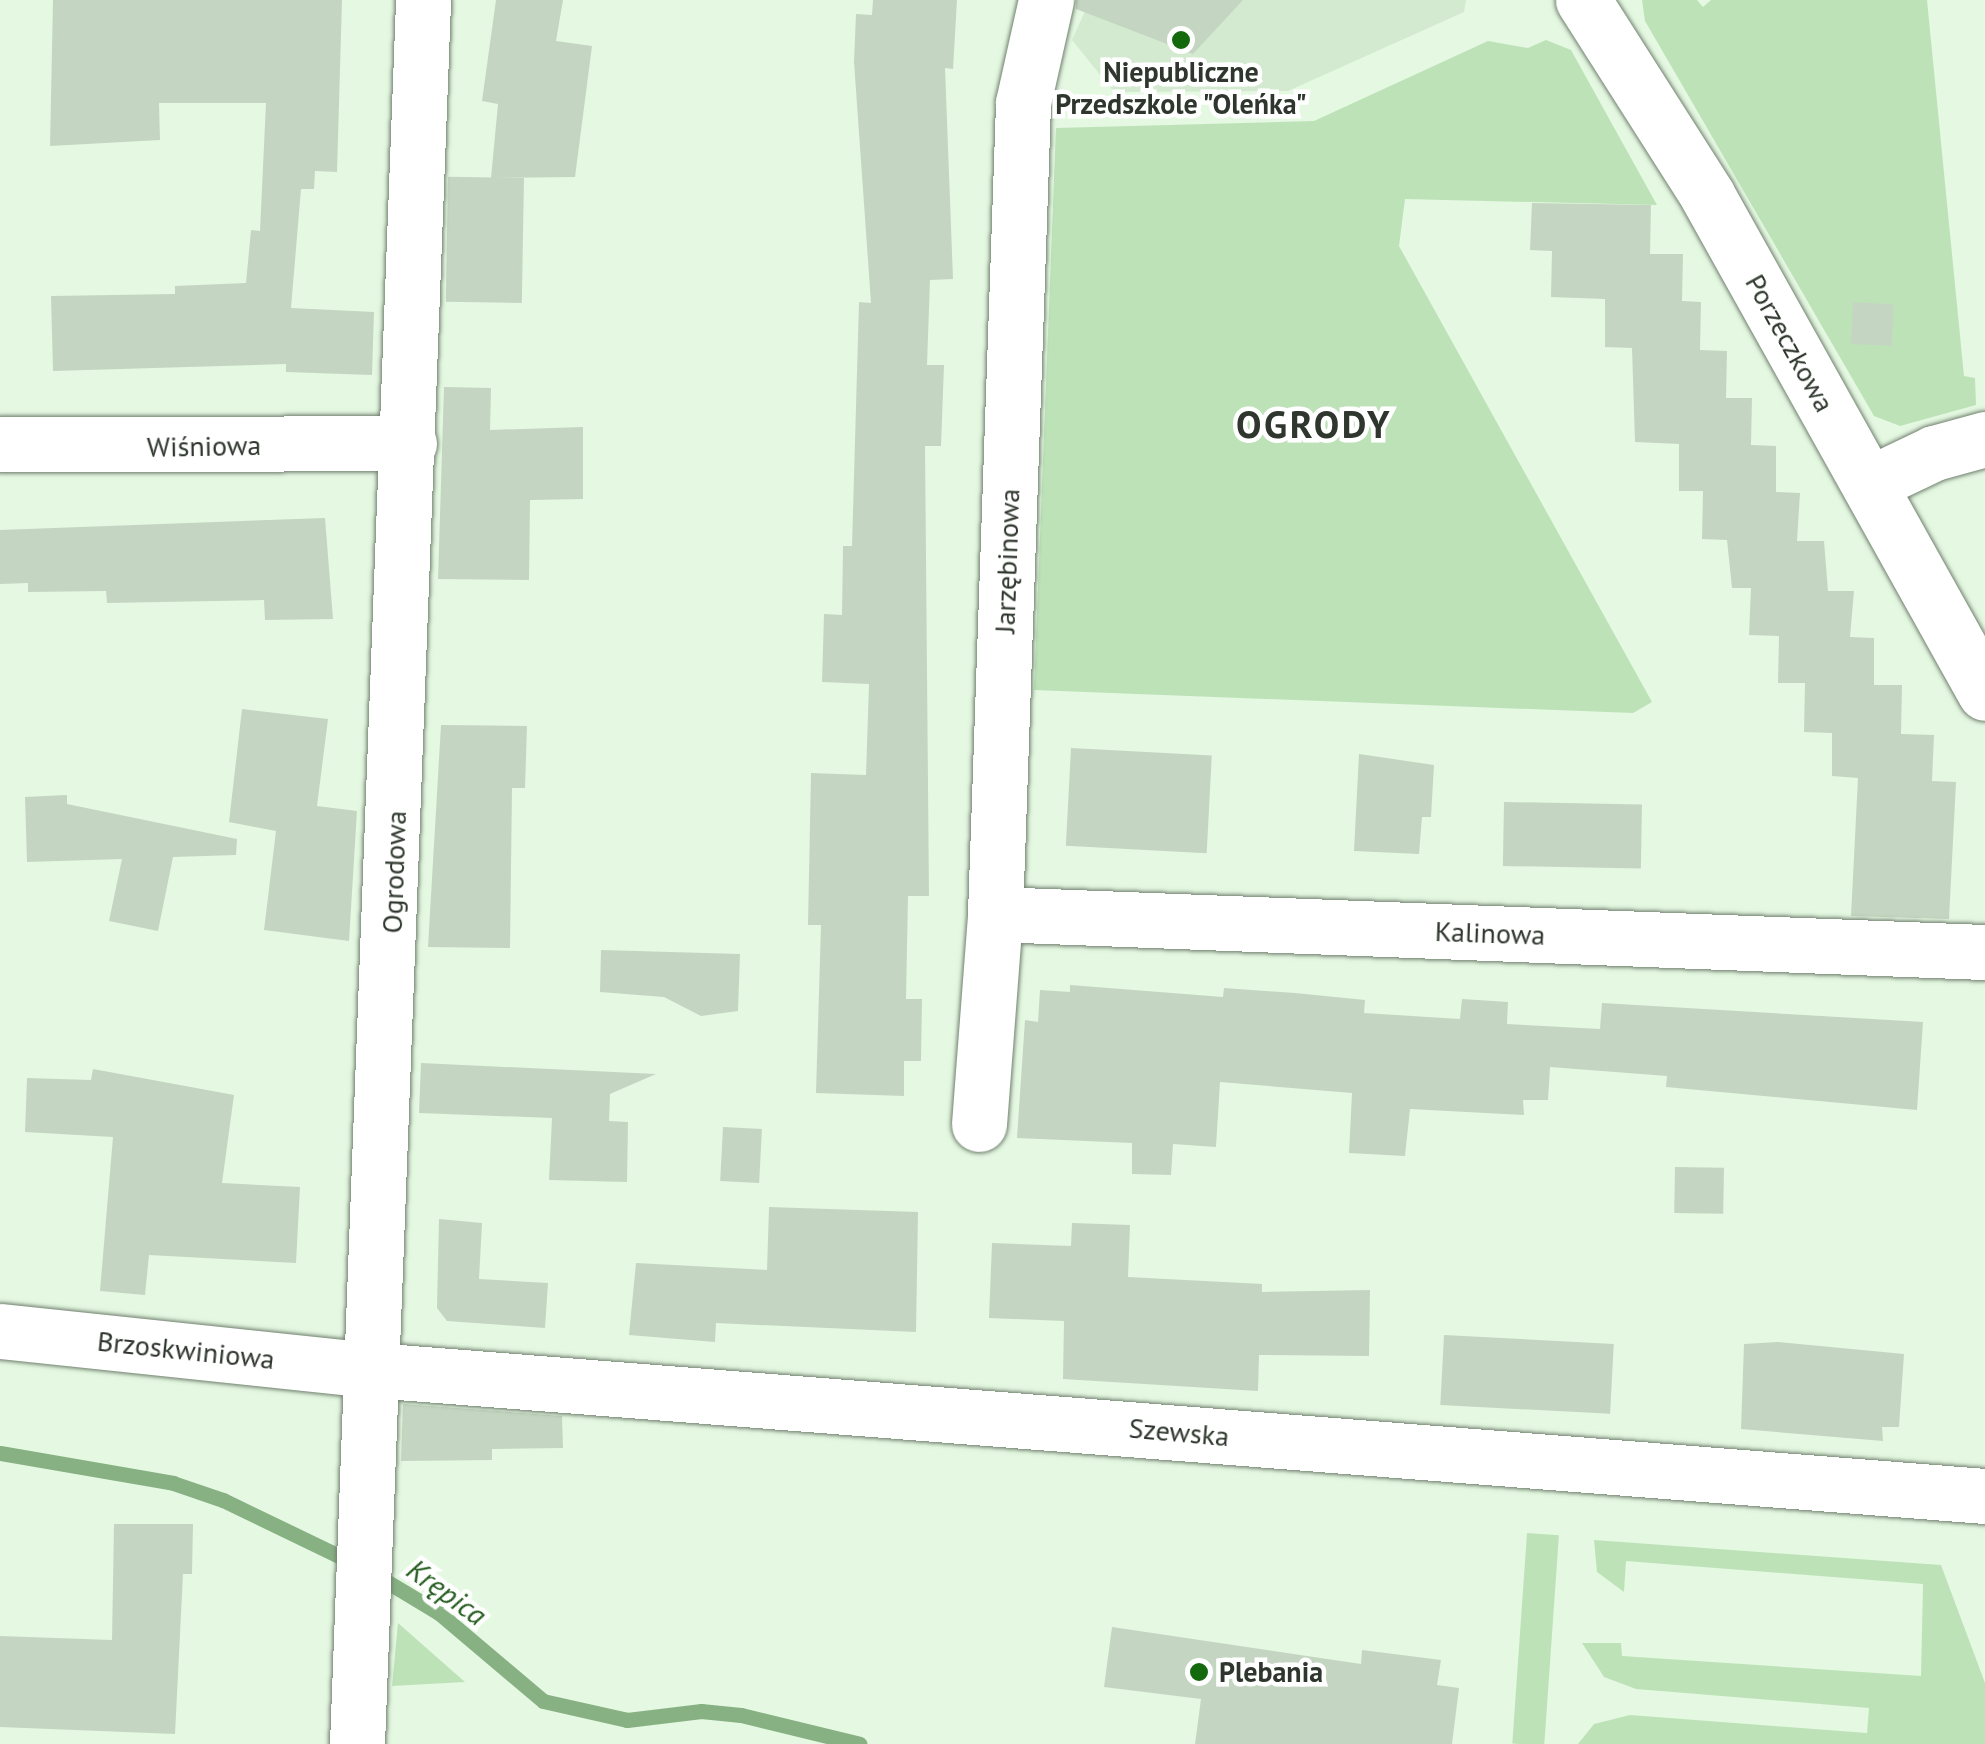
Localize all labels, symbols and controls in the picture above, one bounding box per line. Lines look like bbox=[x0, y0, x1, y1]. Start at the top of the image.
marker: Niepubliczne Przedszkole "Oleńka" bbox=[1170, 29, 1192, 51]
place label: Niepubliczne Przedszkole "Oleńka" bbox=[1054, 55, 1308, 121]
street label: Porzeczkowa bbox=[1738, 268, 1842, 418]
district label: OGRODY bbox=[1236, 401, 1392, 447]
street label: Wiśniowa bbox=[146, 428, 262, 464]
street label: Jarzębinowa bbox=[988, 488, 1026, 634]
street label: Ogrodowa bbox=[375, 810, 413, 934]
street label: Kalinowa bbox=[1434, 914, 1546, 952]
street label: Brzoskwiniowa bbox=[96, 1324, 276, 1376]
street label: Szewska bbox=[1127, 1411, 1231, 1453]
water label: Krępica bbox=[400, 1551, 494, 1633]
place label: Plebania bbox=[1219, 1655, 1323, 1689]
marker: Plebania bbox=[1188, 1661, 1210, 1683]

